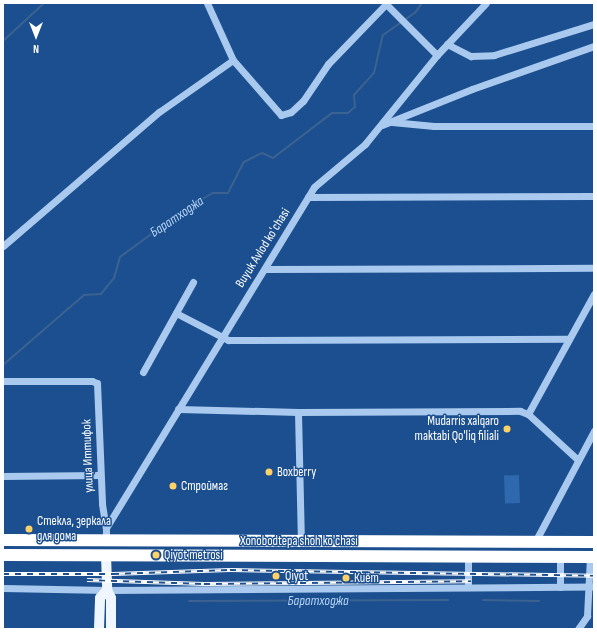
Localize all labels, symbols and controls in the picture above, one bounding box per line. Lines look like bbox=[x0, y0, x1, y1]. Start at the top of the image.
north arrow bbox=[16, 16, 56, 56]
text: N bbox=[33, 42, 39, 55]
water label: Баратходжа bbox=[147, 193, 207, 241]
street label: Buyuk Avlod koʻchasi bbox=[232, 206, 294, 290]
place label: Mudarris xalqaro maktabi Qo'liq filiali bbox=[415, 414, 499, 445]
street label: улица Иттифок bbox=[79, 419, 97, 493]
marker: Mudarris xalqaro maktabi Qo'liq filiali bbox=[502, 424, 512, 434]
place label: Boxberry bbox=[277, 464, 316, 480]
marker: Boxberry bbox=[264, 467, 274, 477]
place label: Строймаг bbox=[181, 478, 228, 494]
marker: Строймаг bbox=[168, 481, 178, 491]
place label: Стекла, зеркала для дома bbox=[37, 514, 111, 545]
marker: Стекла, зеркала для дома bbox=[24, 524, 34, 534]
street label: Xonobodtepa shoh ko'chasi bbox=[240, 533, 358, 549]
place label: Qiyot metrosi bbox=[164, 547, 223, 563]
marker: Qiyot metrosi bbox=[151, 550, 161, 560]
place label: Qiyot bbox=[285, 568, 308, 584]
marker: Qiyot bbox=[270, 570, 282, 582]
place label: Киёт bbox=[354, 570, 379, 586]
marker: Киёт bbox=[341, 573, 351, 583]
water label: Баратходжа bbox=[287, 593, 349, 609]

